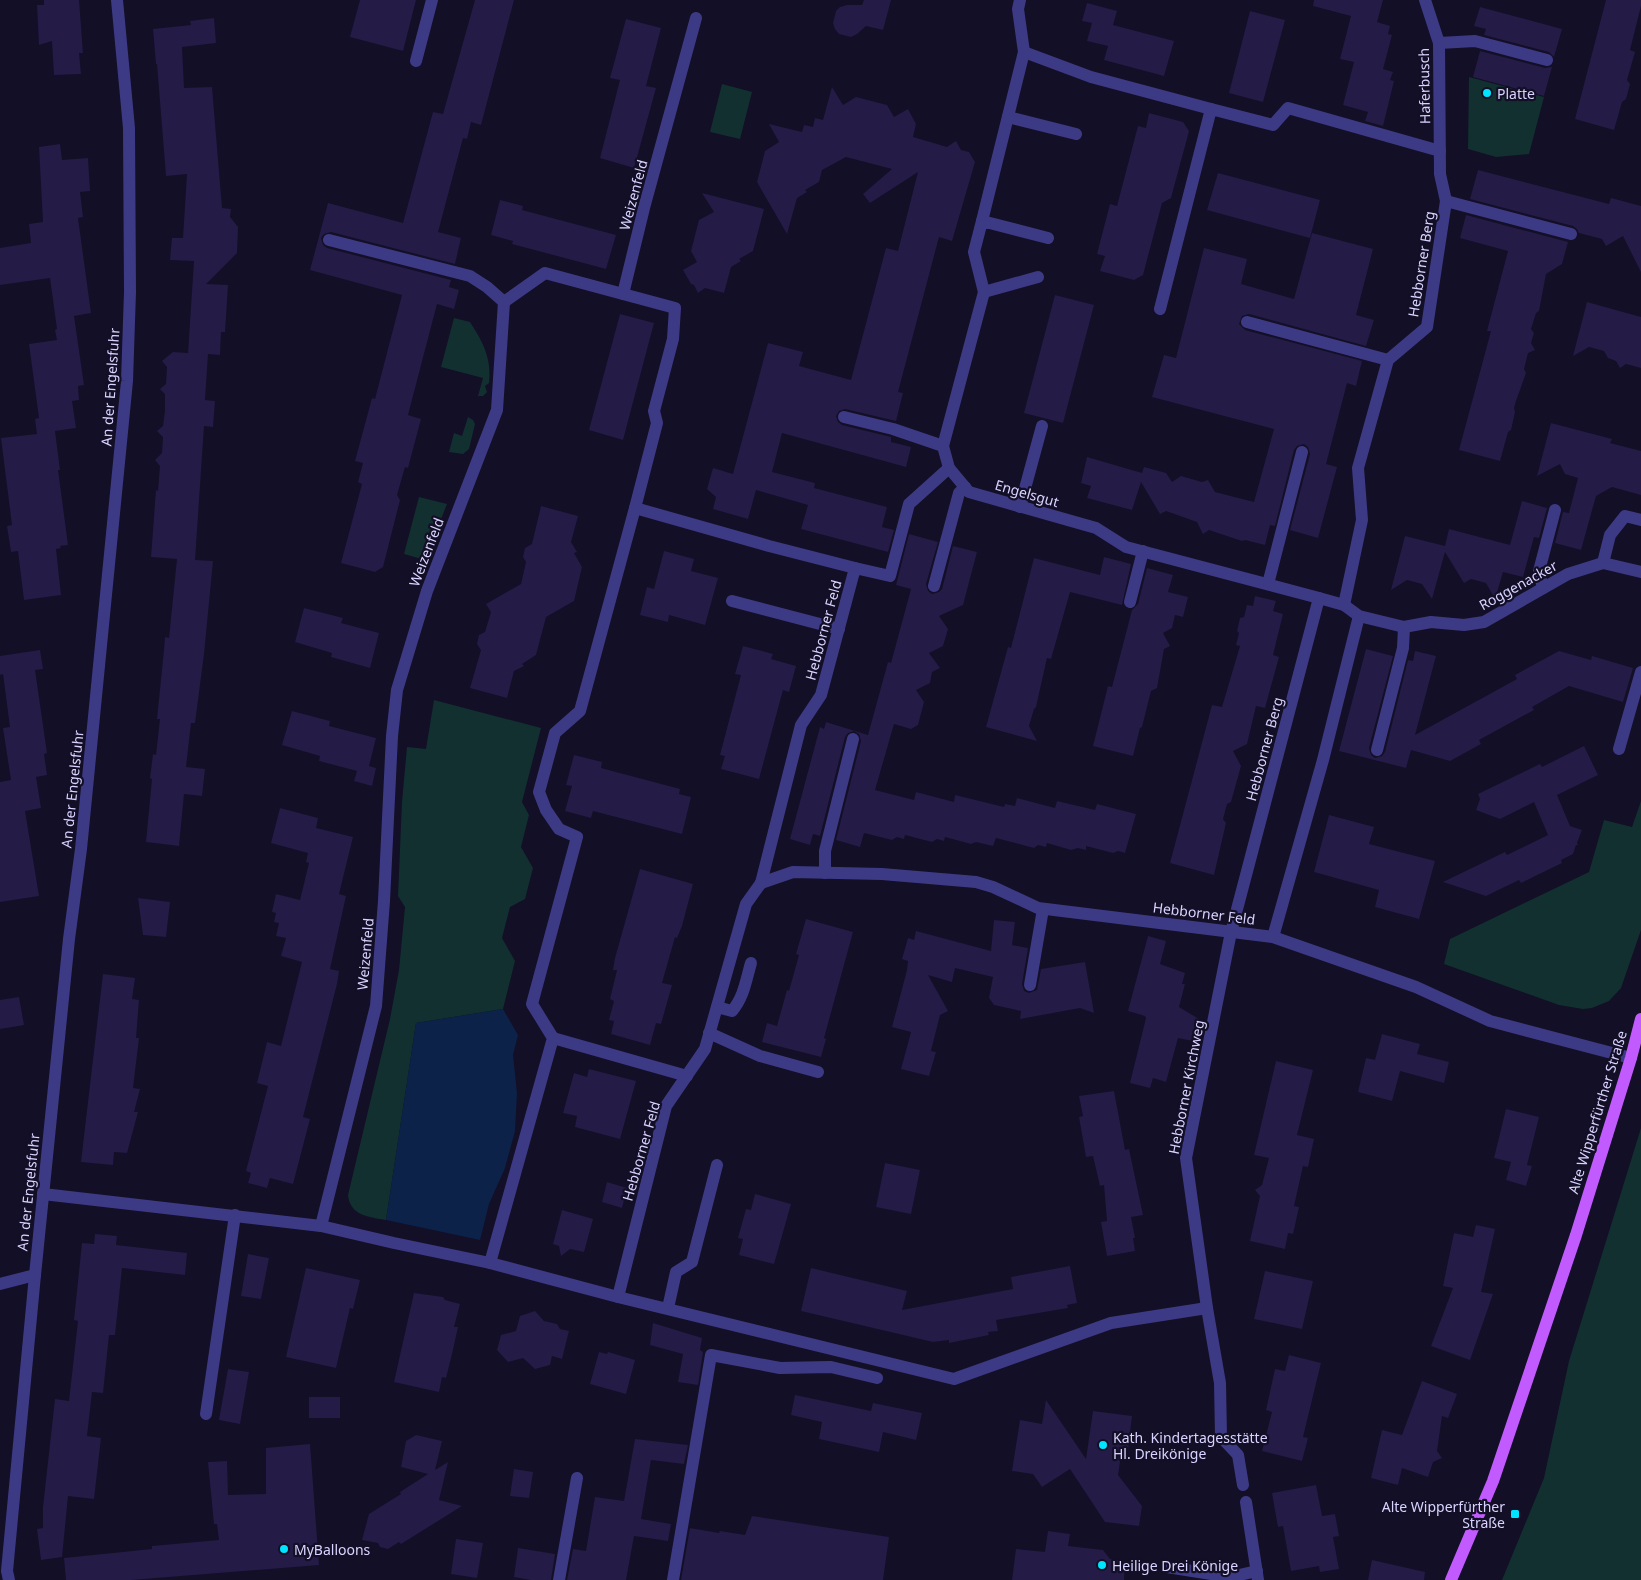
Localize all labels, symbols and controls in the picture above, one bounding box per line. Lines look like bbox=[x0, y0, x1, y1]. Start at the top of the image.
street label: Haferbusch bbox=[1414, 48, 1434, 124]
place label: Platte bbox=[1497, 84, 1535, 103]
marker: Platte bbox=[1481, 87, 1493, 99]
street label: Weizenfeld bbox=[614, 158, 652, 232]
street label: Hebborner Berg bbox=[1403, 210, 1439, 318]
street label: An der Engelsfuhr bbox=[96, 327, 124, 447]
street label: Engelsgut bbox=[993, 475, 1061, 511]
street label: Weizenfeld bbox=[404, 515, 448, 589]
street label: Roggenacker bbox=[1475, 556, 1561, 614]
street label: Hebborner Feld bbox=[800, 578, 846, 682]
street label: Hebborner Berg bbox=[1241, 695, 1287, 803]
street label: An der Engelsfuhr bbox=[56, 729, 88, 849]
street label: Hebborner Feld bbox=[1152, 897, 1256, 929]
street label: Weizenfeld bbox=[352, 917, 378, 991]
street label: Hebborner Kirchweg bbox=[1164, 1018, 1208, 1156]
street label: Alte Wipperfürther Straße bbox=[1563, 1028, 1631, 1196]
street label: Hebborner Feld bbox=[618, 1099, 664, 1203]
street label: An der Engelsfuhr bbox=[12, 1132, 44, 1252]
place label: Kath. Kindertagesstätte Hl. Dreikönige bbox=[1113, 1428, 1268, 1463]
marker: Kath. Kindertagesstätte Hl. Dreikönige bbox=[1097, 1439, 1109, 1451]
place label: Alte Wipperfürther Straße bbox=[1382, 1497, 1505, 1532]
marker: Alte Wipperfürther Straße bbox=[1509, 1508, 1521, 1520]
place label: MyBalloons bbox=[294, 1540, 371, 1559]
marker: MyBalloons bbox=[278, 1543, 290, 1555]
place label: Heilige Drei Könige bbox=[1112, 1556, 1238, 1575]
marker: Heilige Drei Könige bbox=[1096, 1559, 1108, 1571]

